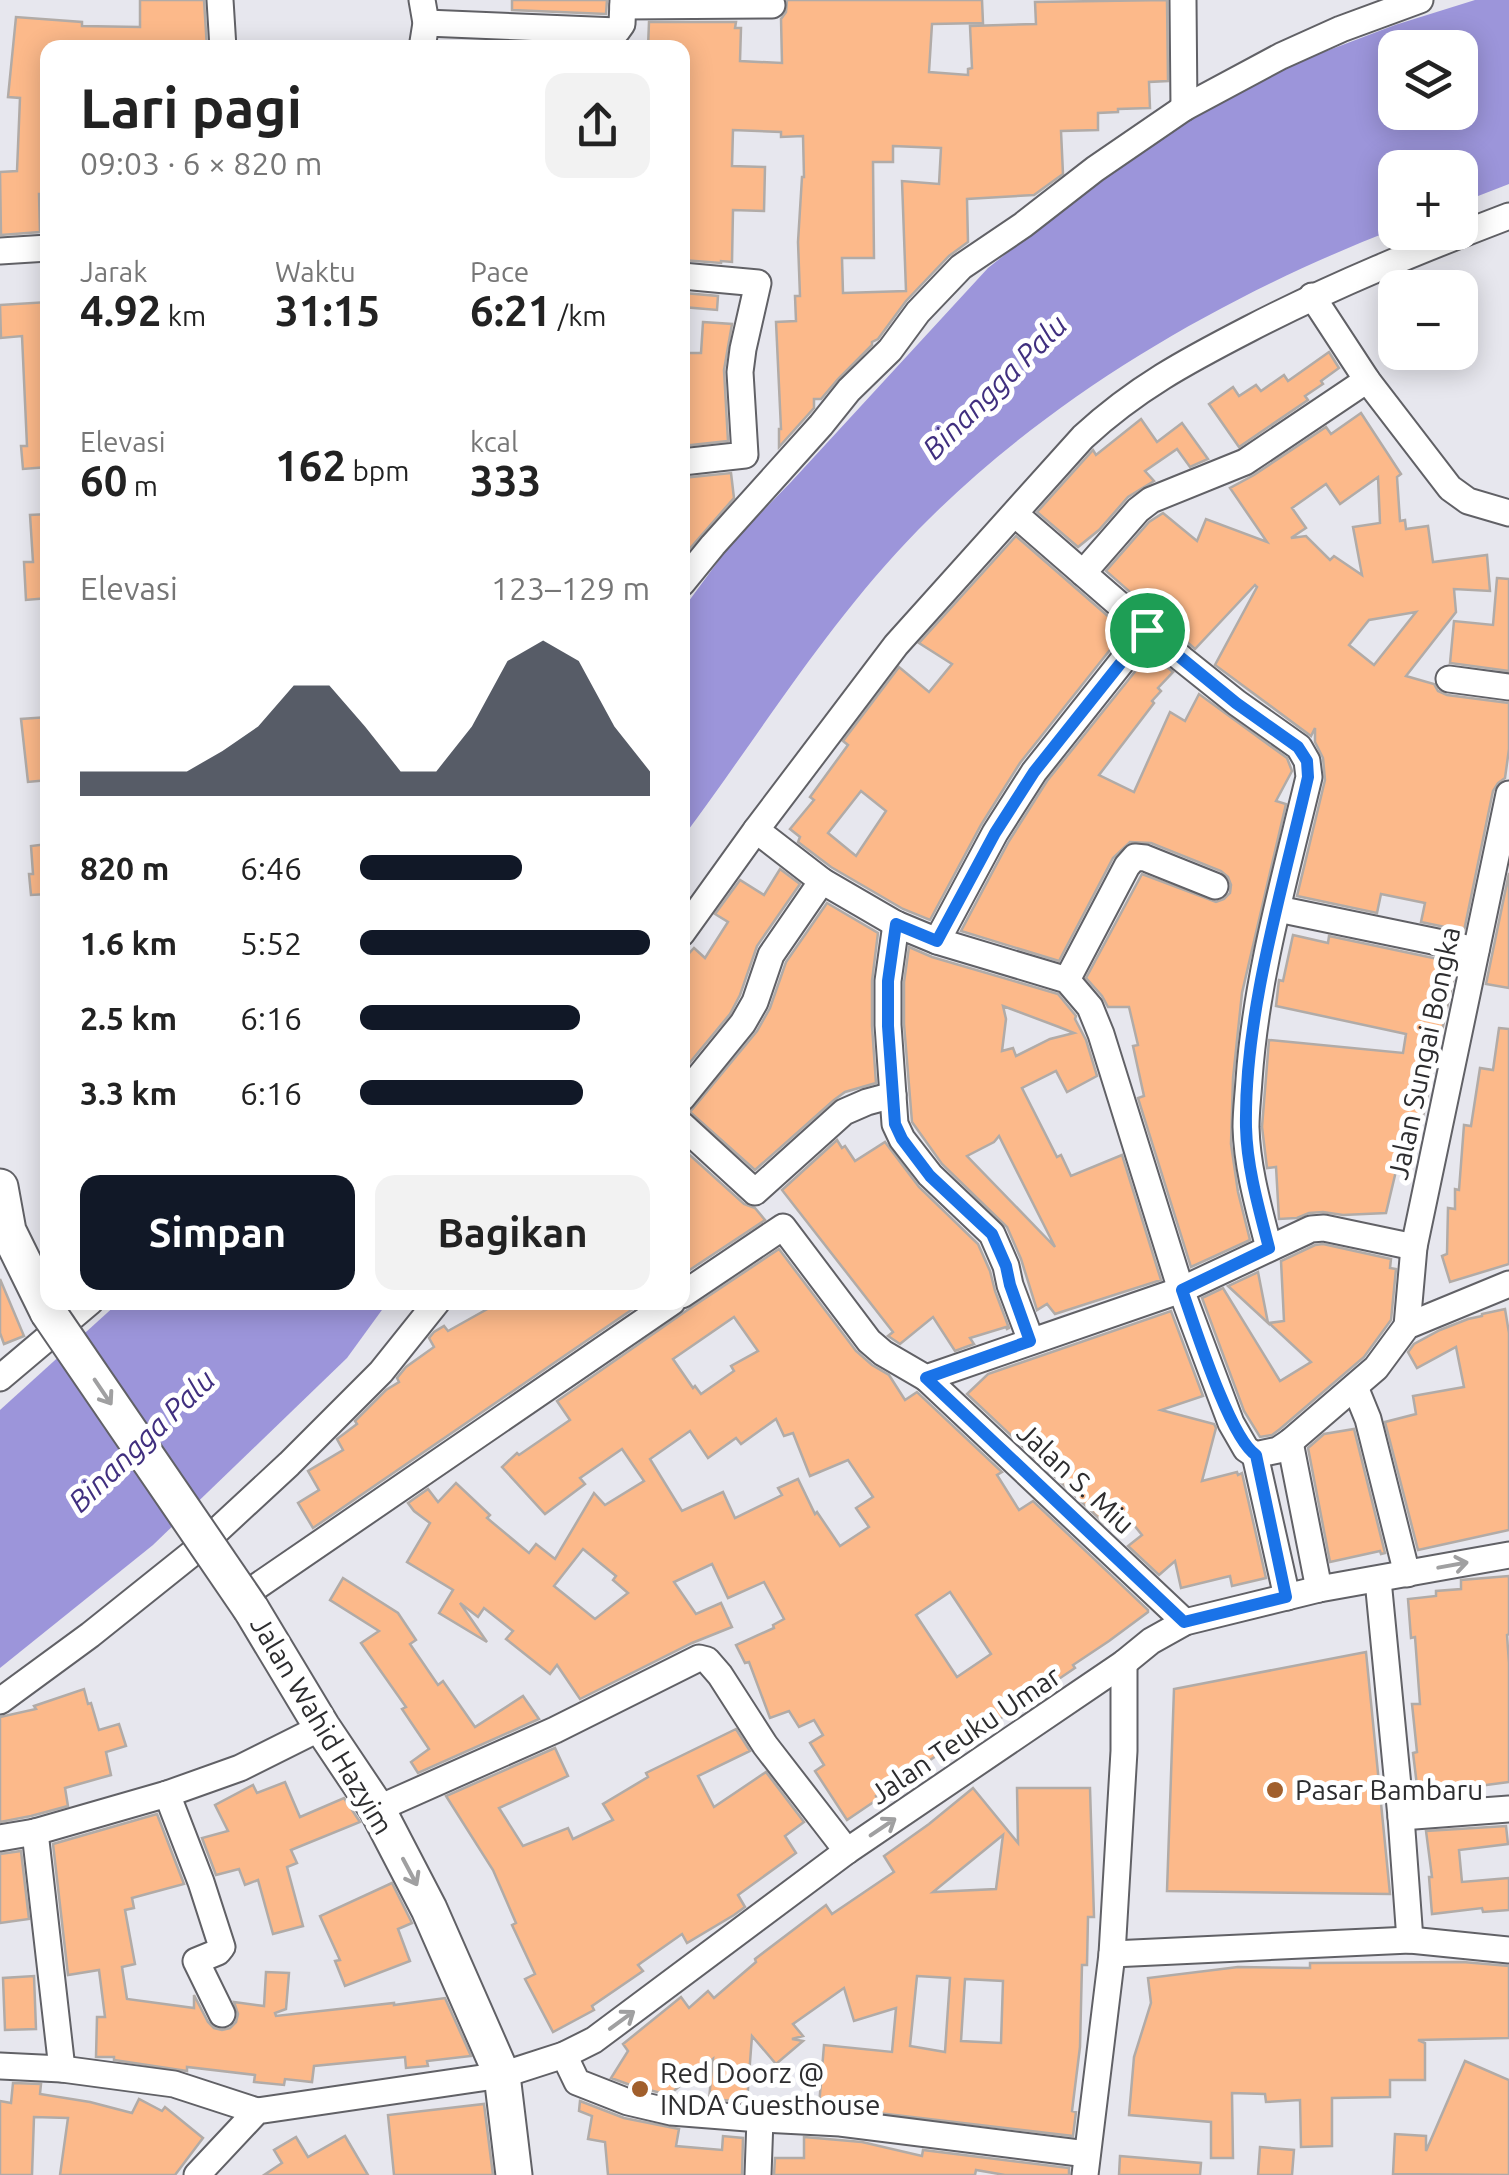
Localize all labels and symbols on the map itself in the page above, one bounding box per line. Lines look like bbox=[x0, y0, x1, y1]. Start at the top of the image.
water label: Binangga Palu bbox=[915, 307, 1073, 465]
pin bbox=[1105, 588, 1190, 673]
street label: Jalan Sungai Bongka bbox=[1382, 924, 1465, 1182]
water label: Binangga Palu bbox=[61, 1362, 221, 1518]
one-way arrow bbox=[93, 1378, 114, 1406]
street label: Jalan S. Miu bbox=[1012, 1416, 1141, 1539]
one-way arrow bbox=[1437, 1555, 1469, 1574]
street label: Jalan Wahid Hazyim bbox=[245, 1610, 400, 1839]
street label: Jalan Teuku Umar bbox=[864, 1659, 1066, 1810]
place label: Pasar Bambaru bbox=[1295, 1774, 1483, 1805]
marker: Pasar Bambaru bbox=[1264, 1779, 1286, 1801]
one-way arrow bbox=[868, 1817, 896, 1838]
one-way arrow bbox=[401, 1857, 420, 1887]
one-way arrow bbox=[607, 2010, 635, 2031]
place label: Red Doorz @ INDA Guesthouse bbox=[660, 2057, 880, 2120]
marker: Red Doorz @ INDA Guesthouse bbox=[629, 2078, 651, 2100]

